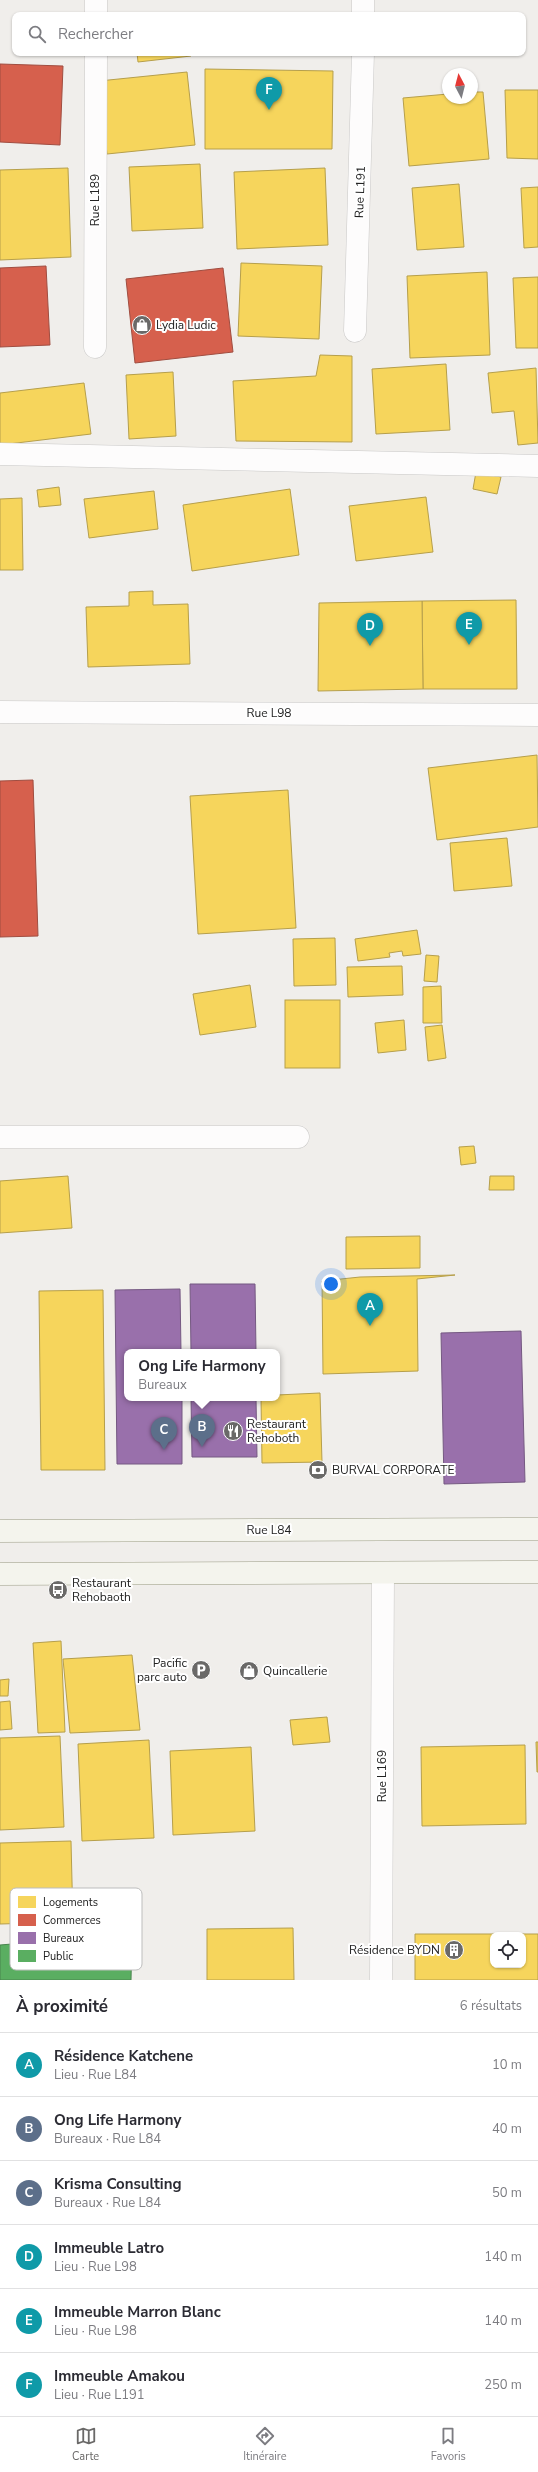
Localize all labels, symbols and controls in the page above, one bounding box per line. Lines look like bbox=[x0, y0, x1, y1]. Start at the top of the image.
search box bbox=[12, 12, 526, 56]
icon: search bbox=[26, 23, 48, 45]
text: Rechercher bbox=[58, 24, 133, 44]
north arrow bbox=[442, 68, 478, 104]
pin: F bbox=[256, 77, 282, 110]
street label: Rue L191 bbox=[351, 166, 369, 218]
street label: Rue L189 bbox=[87, 174, 103, 226]
shop icon: Lydia Ludic bbox=[131, 314, 153, 336]
place label: Lydia Ludic bbox=[156, 317, 216, 333]
pin: E bbox=[456, 612, 482, 645]
pin: D bbox=[357, 613, 383, 646]
street label: Rue L98 bbox=[246, 705, 292, 721]
your location bbox=[321, 1274, 341, 1294]
pin: A bbox=[357, 1293, 383, 1326]
popup bbox=[124, 1349, 280, 1401]
text: Ong Life Harmony bbox=[138, 1356, 266, 1376]
text: Bureaux bbox=[138, 1376, 187, 1394]
pin: B bbox=[189, 1414, 215, 1447]
place label: Restaurant Rehoboth bbox=[247, 1416, 307, 1446]
pin: C bbox=[151, 1417, 177, 1450]
restaurant icon: Restaurant Rehoboth bbox=[222, 1420, 244, 1442]
bank icon: BURVAL CORPORATE bbox=[307, 1459, 329, 1481]
place label: BURVAL CORPORATE bbox=[332, 1462, 454, 1478]
street label: Rue L84 bbox=[246, 1522, 292, 1538]
place label: Restaurant Rehobaoth bbox=[72, 1575, 132, 1605]
bus stop icon: Restaurant Rehobaoth bbox=[47, 1579, 69, 1601]
place label: Pacific parc auto bbox=[137, 1655, 187, 1685]
parking icon: Pacific parc auto bbox=[190, 1659, 212, 1681]
shop icon: Quincallerie bbox=[238, 1660, 260, 1682]
place label: Quincallerie bbox=[263, 1663, 327, 1679]
street label: Rue L169 bbox=[374, 1750, 390, 1802]
legend bbox=[10, 1888, 142, 1970]
text: Logements bbox=[43, 1895, 98, 1910]
text: Commerces bbox=[43, 1913, 101, 1928]
text: Bureaux bbox=[43, 1931, 84, 1946]
map controls bbox=[490, 1932, 526, 1968]
button: locate bbox=[490, 1932, 526, 1968]
building icon: Résidence BYDN bbox=[443, 1939, 465, 1961]
place label: Résidence BYDN bbox=[349, 1942, 440, 1958]
text: Public bbox=[43, 1949, 73, 1964]
text: À proximité bbox=[16, 1995, 108, 2018]
text: 6 résultats bbox=[460, 1997, 522, 2015]
text: Résidence Katchene bbox=[54, 2046, 193, 2066]
text: A bbox=[24, 2056, 34, 2074]
text: 10 m bbox=[492, 2056, 522, 2074]
text: Lieu · Rue L84 bbox=[54, 2066, 137, 2084]
text: Ong Life Harmony bbox=[54, 2110, 181, 2130]
text: B bbox=[25, 2120, 33, 2138]
text: 40 m bbox=[492, 2120, 522, 2138]
text: Bureaux · Rue L84 bbox=[54, 2130, 161, 2148]
text: Krisma Consulting bbox=[54, 2174, 182, 2194]
text: C bbox=[25, 2184, 33, 2202]
text: 50 m bbox=[492, 2184, 522, 2202]
text: Bureaux · Rue L84 bbox=[54, 2194, 161, 2212]
text: Immeuble Latro bbox=[54, 2238, 164, 2258]
text: D bbox=[24, 2248, 34, 2266]
text: 140 m bbox=[484, 2248, 522, 2266]
text: Lieu · Rue L98 bbox=[54, 2258, 137, 2276]
text: Immeuble Marron Blanc bbox=[54, 2302, 221, 2322]
text: E bbox=[25, 2312, 33, 2330]
text: 140 m bbox=[484, 2312, 522, 2330]
text: Lieu · Rue L98 bbox=[54, 2322, 137, 2340]
text: Immeuble Amakou bbox=[54, 2366, 185, 2386]
text: F bbox=[25, 2376, 33, 2394]
text: 250 m bbox=[484, 2376, 522, 2394]
text: Lieu · Rue L191 bbox=[54, 2386, 145, 2404]
tab: Carte bbox=[72, 2425, 99, 2464]
tab: Itinéraire bbox=[243, 2425, 287, 2464]
tab: Favoris bbox=[431, 2425, 466, 2464]

